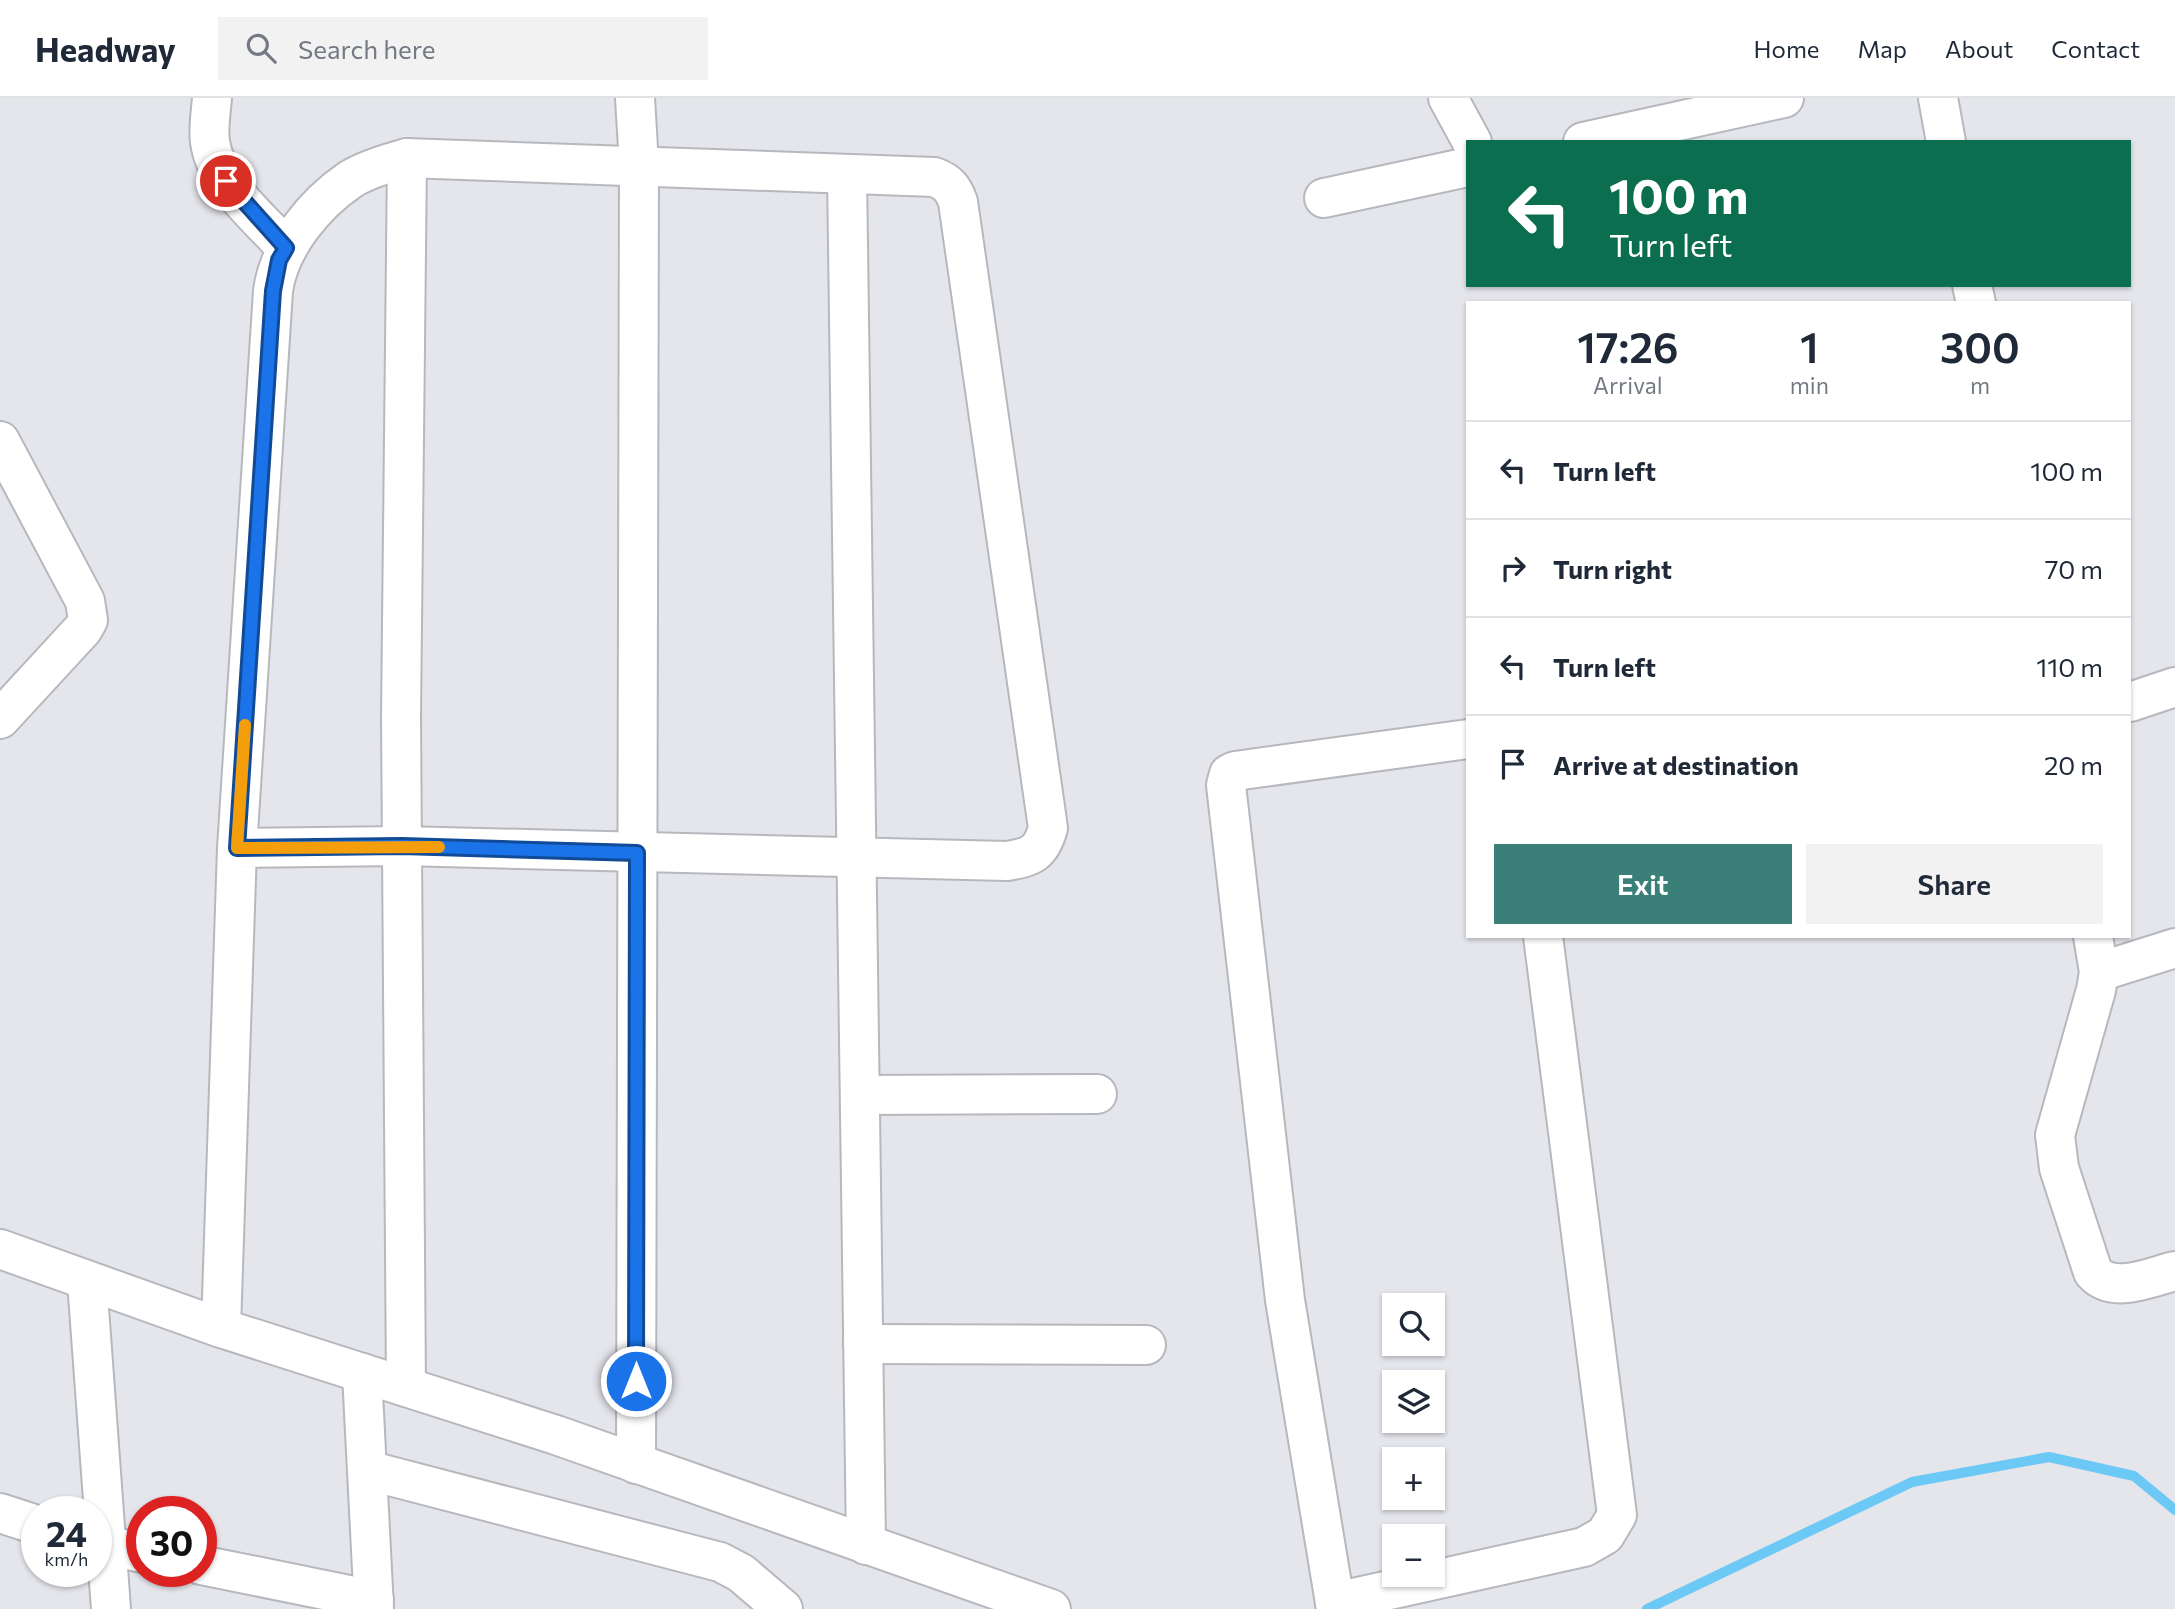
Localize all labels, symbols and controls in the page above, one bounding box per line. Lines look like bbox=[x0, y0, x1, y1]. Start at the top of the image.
search box bbox=[218, 17, 708, 80]
text: Headway bbox=[35, 28, 176, 69]
icon: search bbox=[242, 29, 280, 67]
text: Search here bbox=[298, 33, 436, 64]
text: Home bbox=[1754, 34, 1820, 63]
text: Map bbox=[1858, 34, 1907, 63]
text: About bbox=[1945, 34, 2013, 63]
text: Contact bbox=[2051, 34, 2140, 63]
pin bbox=[196, 151, 256, 211]
icon: arrive bbox=[207, 162, 245, 200]
text: 100 m bbox=[1609, 164, 1748, 224]
icon: left bbox=[1494, 168, 1585, 259]
text: Turn left bbox=[1609, 224, 1733, 264]
text: 17:26 bbox=[1577, 320, 1679, 372]
text: 1 bbox=[1800, 320, 1819, 372]
text: 300 bbox=[1940, 320, 2020, 372]
text: Arrival bbox=[1593, 371, 1663, 399]
text: min bbox=[1790, 371, 1829, 399]
text: m bbox=[1970, 371, 1990, 399]
icon: left bbox=[1494, 451, 1532, 489]
text: Turn left bbox=[1553, 455, 1656, 486]
text: 100 m bbox=[2030, 455, 2103, 486]
icon: right bbox=[1494, 549, 1532, 587]
text: Turn right bbox=[1553, 553, 1672, 584]
text: 70 m bbox=[2045, 553, 2103, 584]
icon: left bbox=[1494, 647, 1532, 685]
text: Turn left bbox=[1553, 651, 1656, 682]
text: 110 m bbox=[2036, 651, 2103, 682]
icon: arrive bbox=[1494, 745, 1532, 783]
text: Arrive at destination bbox=[1553, 749, 1799, 780]
text: 20 m bbox=[2044, 749, 2103, 780]
button: Exit bbox=[1494, 844, 1792, 924]
button: Share bbox=[1806, 844, 2103, 924]
map controls bbox=[1382, 1293, 1445, 1587]
button: search bbox=[1382, 1293, 1445, 1356]
position arrow bbox=[599, 1344, 673, 1418]
button: layers bbox=[1382, 1370, 1445, 1433]
button: + bbox=[1382, 1447, 1445, 1510]
speed limit sign: 30 bbox=[126, 1496, 217, 1587]
text: 24 bbox=[46, 1511, 87, 1554]
button: − bbox=[1382, 1524, 1445, 1587]
text: km/h bbox=[45, 1548, 88, 1570]

